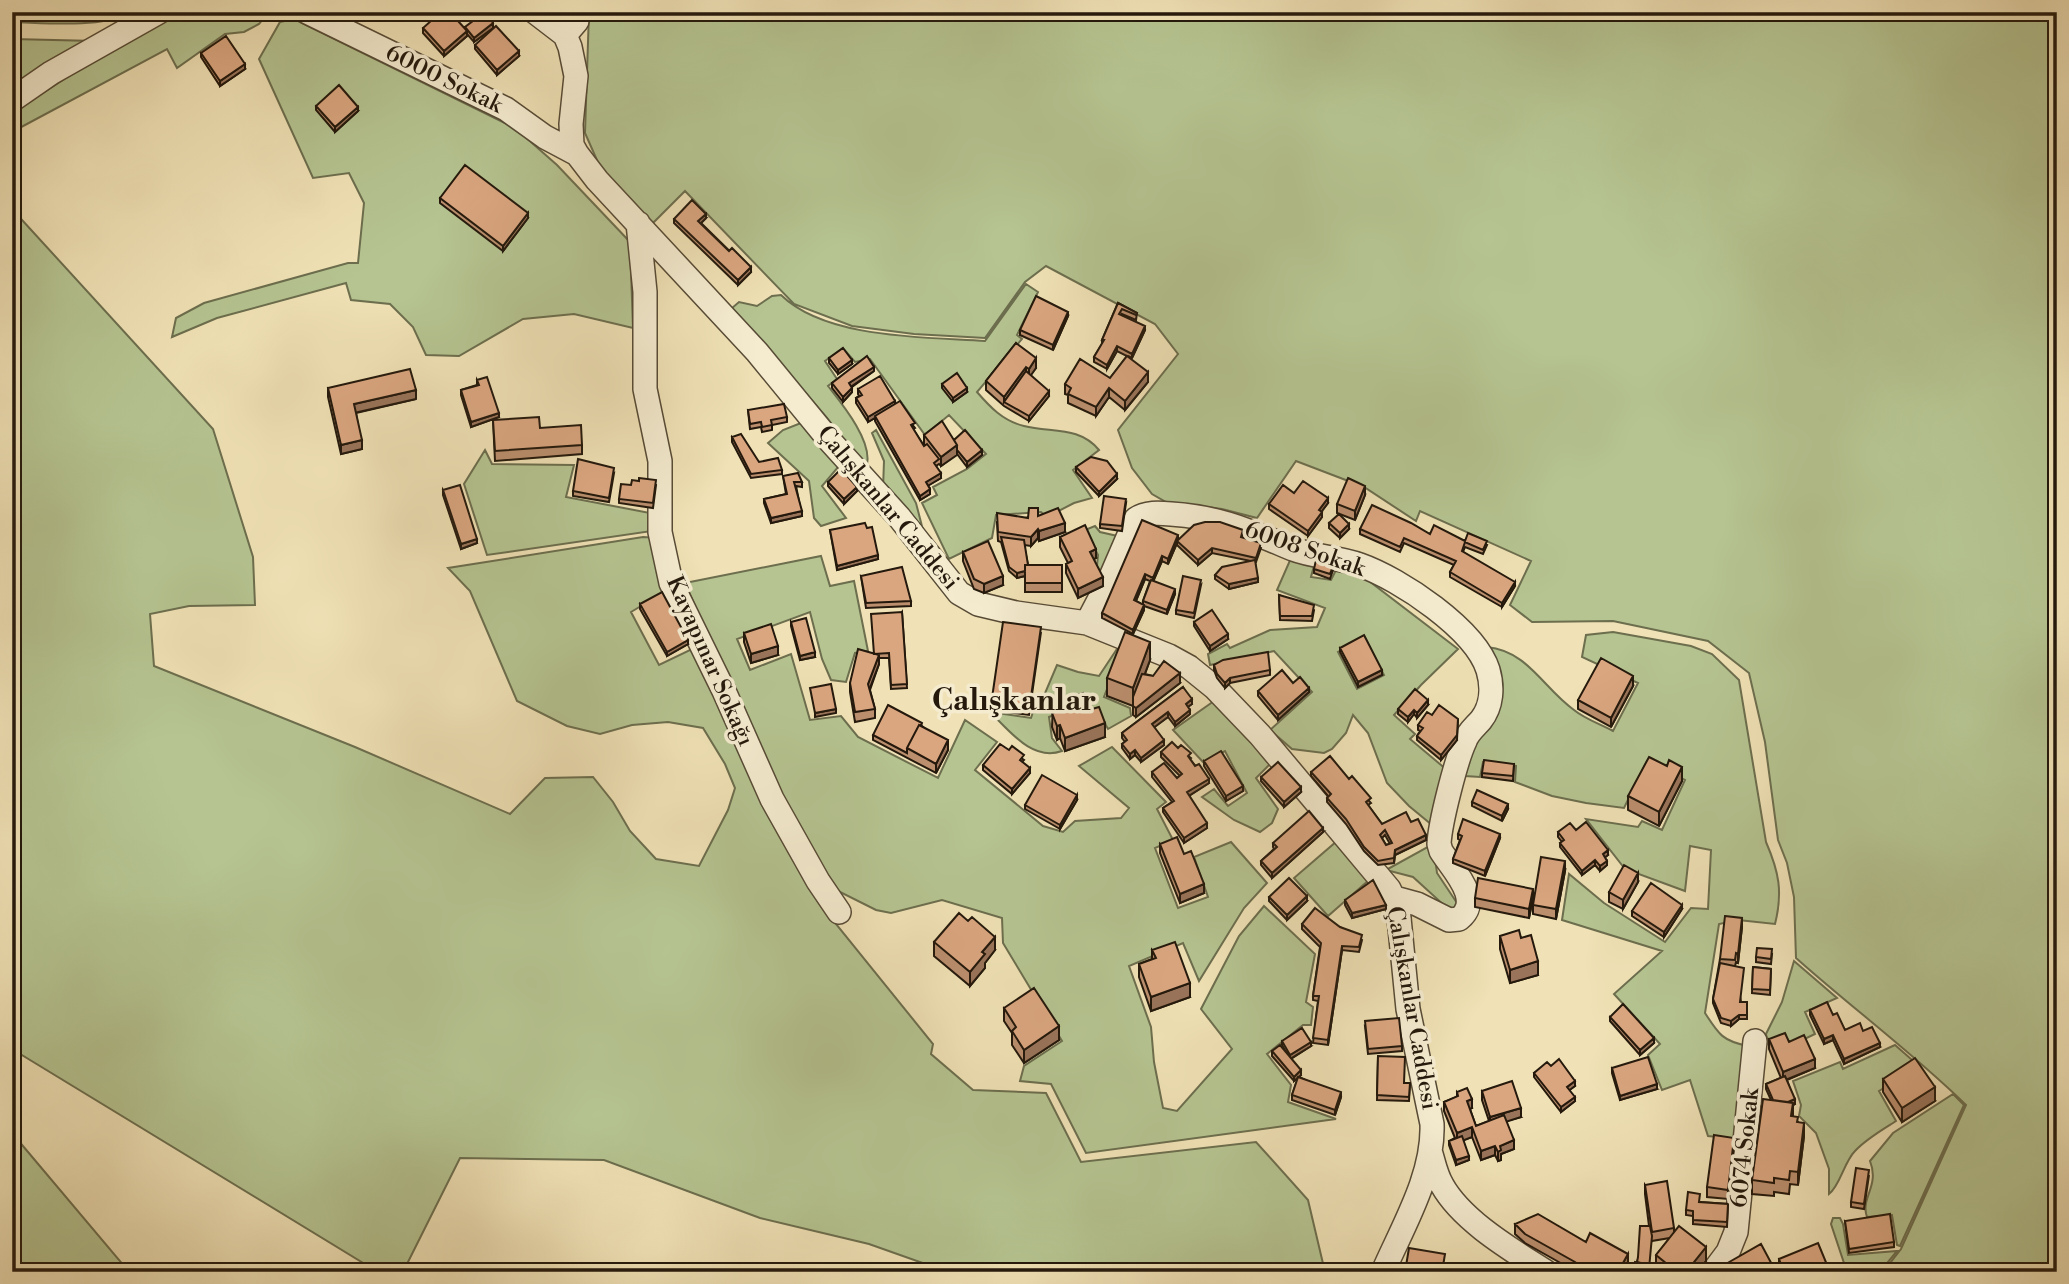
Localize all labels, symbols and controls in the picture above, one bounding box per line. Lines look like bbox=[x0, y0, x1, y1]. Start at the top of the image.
street label: 6000 Sokak bbox=[381, 39, 508, 120]
street label: Çalışkanlar Caddesi bbox=[811, 420, 965, 596]
street label: 6008 Sokak bbox=[1241, 515, 1370, 583]
street label: Kayapınar Sokağı bbox=[660, 572, 760, 750]
district label: Çalışkanlar bbox=[932, 682, 1096, 720]
street label: Çalışkanlar Caddesi bbox=[1380, 904, 1444, 1112]
street label: 6074 Sokak bbox=[1725, 1086, 1765, 1209]

